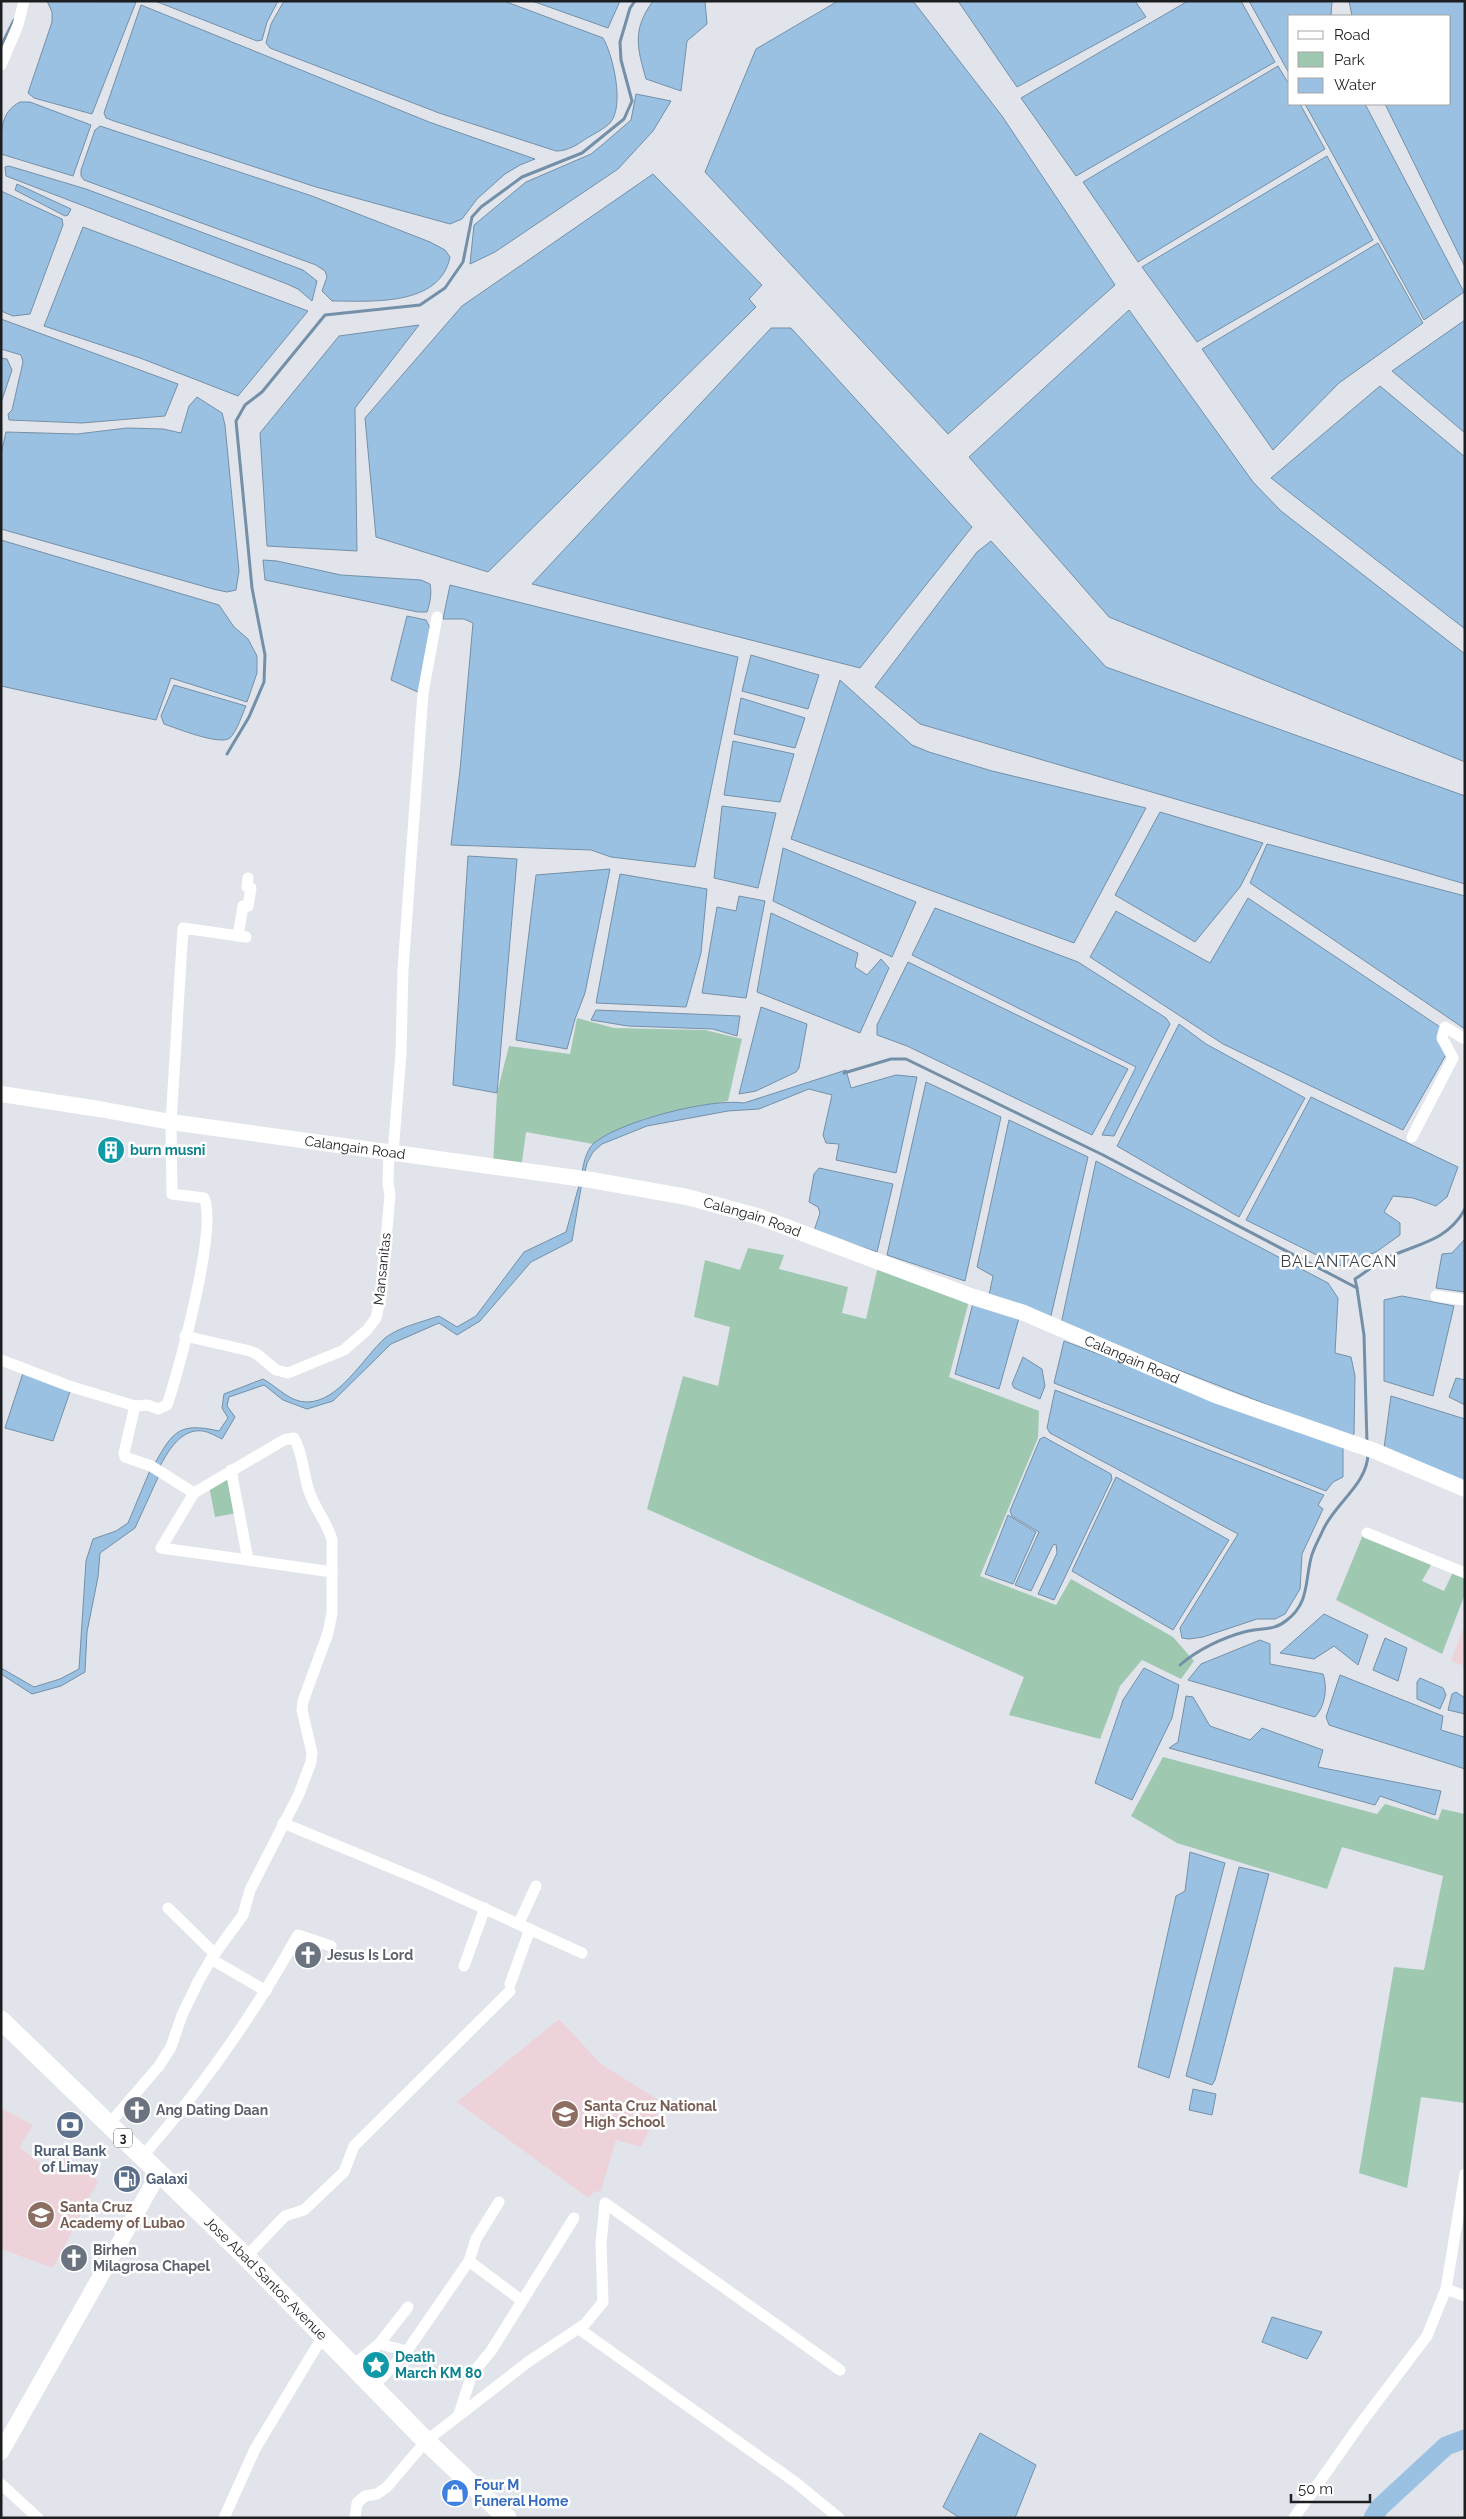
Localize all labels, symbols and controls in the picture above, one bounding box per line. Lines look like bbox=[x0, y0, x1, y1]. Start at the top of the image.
legend bbox=[1288, 15, 1451, 105]
text: Road bbox=[1334, 26, 1370, 44]
text: Park bbox=[1334, 51, 1365, 69]
text: Water bbox=[1334, 76, 1377, 94]
street label: Calangain Road bbox=[304, 1133, 406, 1162]
building icon: burn musni bbox=[96, 1135, 126, 1165]
place label: burn musni bbox=[130, 1142, 205, 1158]
street label: Calangain Road bbox=[702, 1194, 803, 1240]
street label: Mansanitas bbox=[370, 1232, 394, 1306]
district label: BALANTACAN bbox=[1281, 1252, 1397, 1271]
street label: Calangain Road bbox=[1082, 1332, 1182, 1387]
church icon: Jesus Is Lord bbox=[293, 1940, 323, 1970]
place label: Jesus Is Lord bbox=[327, 1947, 413, 1963]
church icon: Ang Dating Daan bbox=[122, 2095, 152, 2125]
place label: Santa Cruz National High School bbox=[584, 2098, 717, 2130]
school or university icon: Santa Cruz National High School bbox=[550, 2099, 580, 2129]
place label: Ang Dating Daan bbox=[156, 2102, 268, 2118]
bank icon: Rural Bank of Limay bbox=[55, 2110, 85, 2140]
road number: 3 bbox=[114, 2128, 132, 2148]
place label: Rural Bank of Limay bbox=[34, 2143, 106, 2175]
fuel station icon: Galaxi bbox=[112, 2164, 142, 2194]
place label: Galaxi bbox=[146, 2171, 188, 2187]
place label: Santa Cruz Academy of Lubao bbox=[60, 2199, 186, 2231]
school or university icon: Santa Cruz Academy of Lubao bbox=[26, 2200, 56, 2230]
street label: Jose Abad Santos Avenue bbox=[201, 2213, 331, 2343]
place label: Birhen Milagrosa Chapel bbox=[93, 2242, 211, 2274]
church icon: Birhen Milagrosa Chapel bbox=[59, 2243, 89, 2273]
place label: Death March KM 80 bbox=[395, 2349, 482, 2381]
place icon: Death March KM 80 bbox=[361, 2350, 391, 2380]
scale bar bbox=[1291, 2472, 1370, 2504]
place label: Four M Funeral Home bbox=[474, 2477, 569, 2509]
shop icon: Four M Funeral Home bbox=[440, 2478, 470, 2508]
text: 50 m bbox=[1298, 2480, 1333, 2498]

